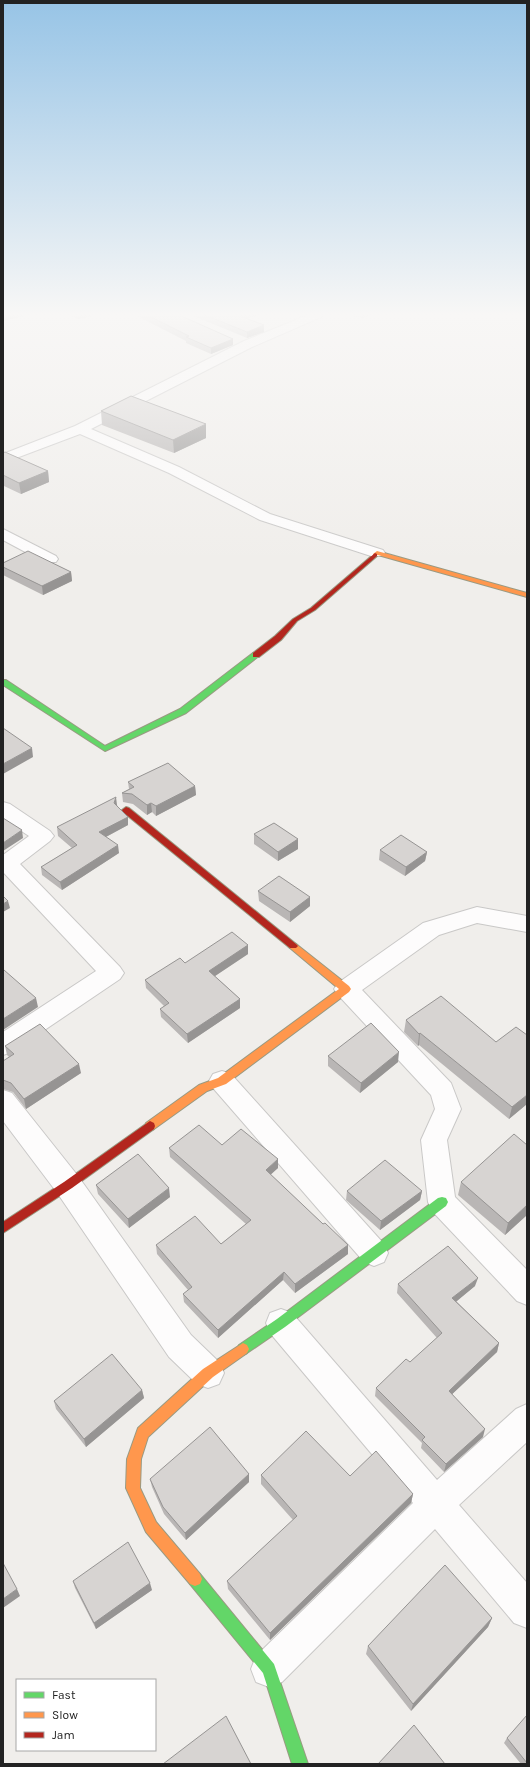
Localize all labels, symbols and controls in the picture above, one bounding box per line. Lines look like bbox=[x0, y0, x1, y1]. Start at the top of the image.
legend bbox=[16, 1679, 156, 1751]
text: Fast bbox=[52, 1688, 76, 1702]
text: Slow bbox=[52, 1708, 78, 1722]
text: Jam bbox=[52, 1728, 75, 1742]

